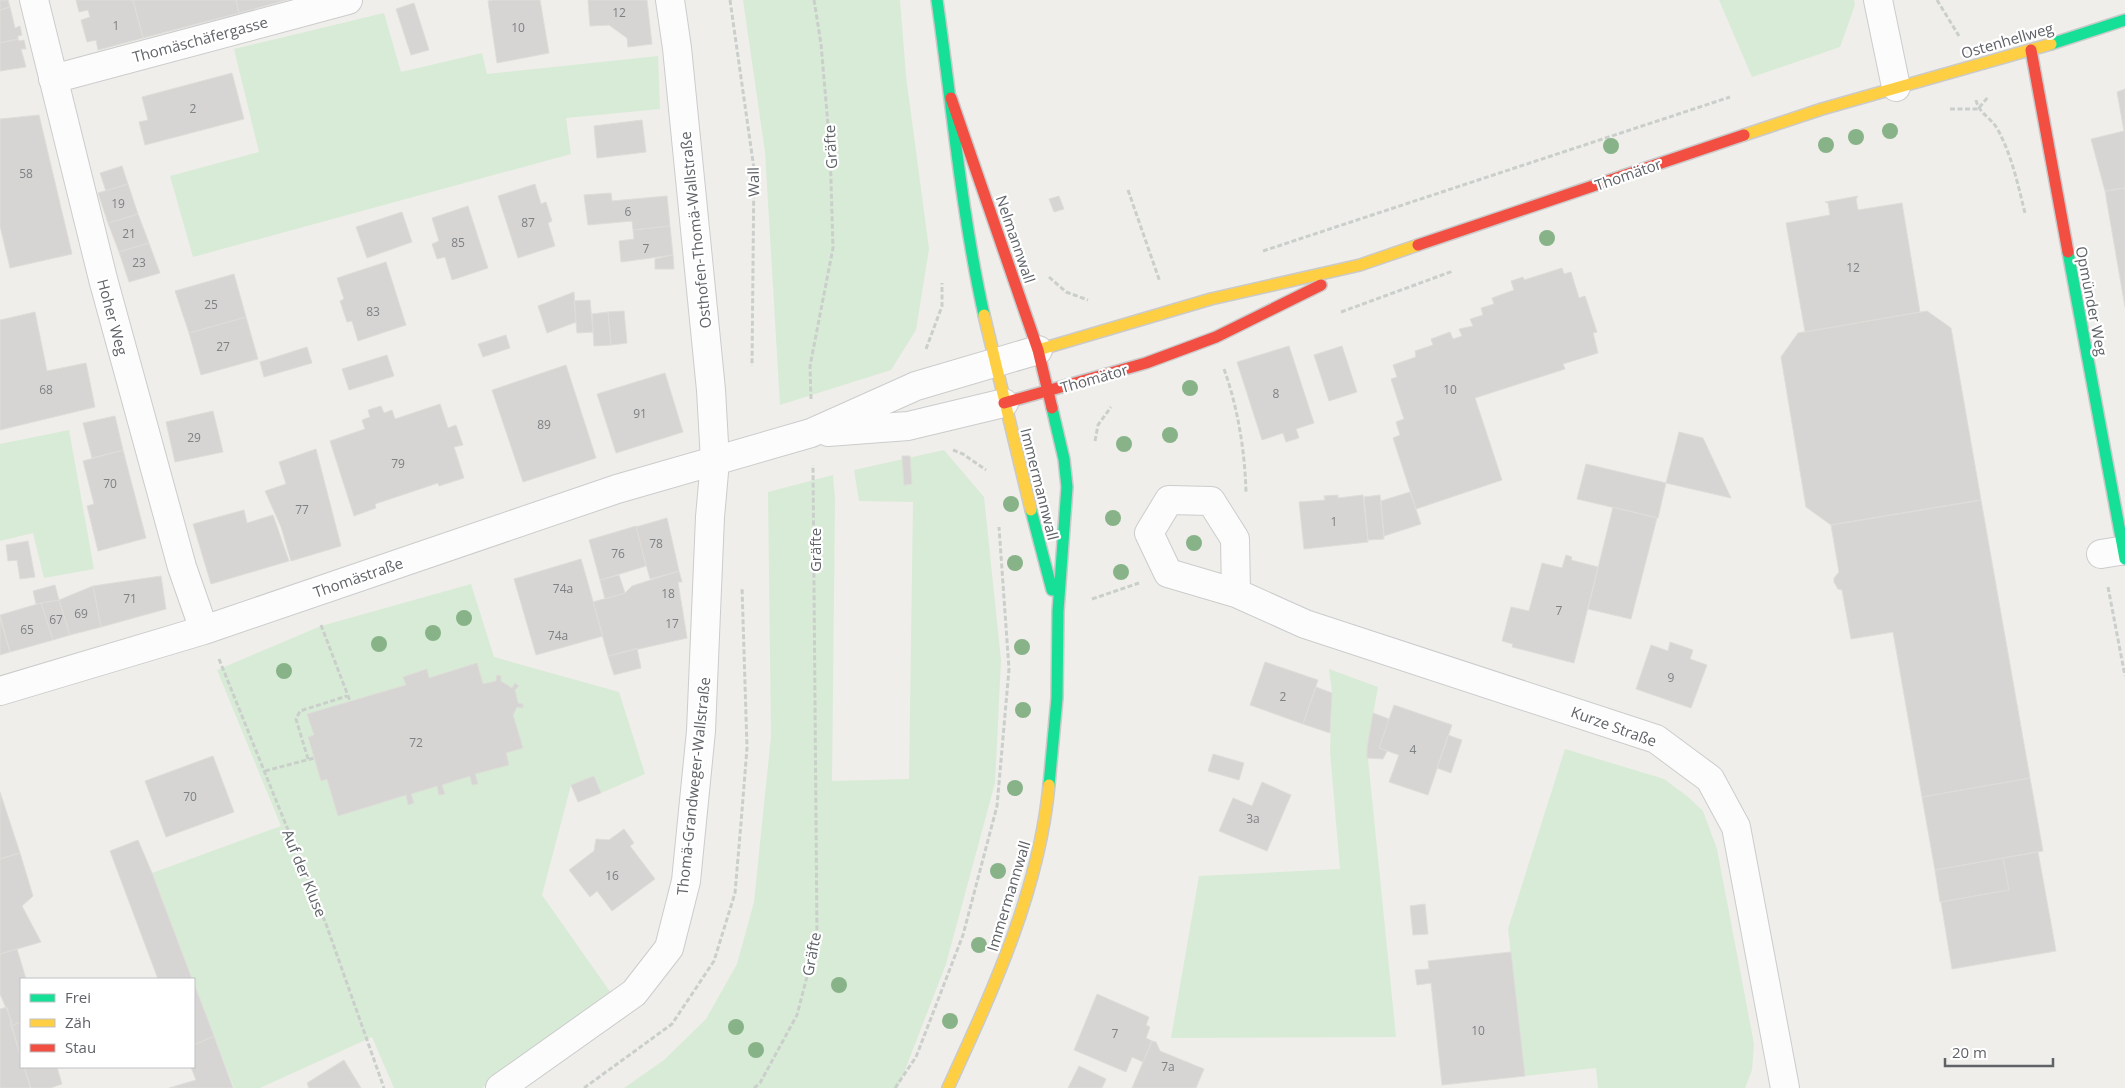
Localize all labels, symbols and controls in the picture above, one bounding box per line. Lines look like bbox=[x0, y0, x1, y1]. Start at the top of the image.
house number: 12 bbox=[612, 4, 626, 21]
street label: Thomäschäfergasse bbox=[130, 11, 270, 67]
house number: 1 bbox=[113, 17, 119, 34]
street label: Ostenhellweg bbox=[1959, 17, 2055, 63]
house number: 10 bbox=[511, 19, 525, 36]
house number: 2 bbox=[190, 100, 197, 117]
street label: Gräfte bbox=[819, 124, 841, 170]
street label: Osthofen-Thomä-Wallstraße bbox=[675, 131, 715, 329]
street label: Thomätor bbox=[1592, 153, 1664, 195]
house number: 58 bbox=[19, 165, 33, 182]
street label: Wall bbox=[743, 167, 763, 197]
street label: Nelmannwall bbox=[992, 192, 1040, 286]
house number: 19 bbox=[111, 195, 125, 212]
house number: 6 bbox=[625, 203, 632, 220]
house number: 87 bbox=[521, 214, 535, 231]
house number: 21 bbox=[122, 225, 136, 242]
house number: 85 bbox=[451, 234, 465, 251]
house number: 7 bbox=[643, 240, 650, 257]
street label: Opmünder Weg bbox=[2072, 245, 2112, 357]
house number: 23 bbox=[132, 254, 146, 271]
house number: 12 bbox=[1846, 259, 1860, 276]
street label: Hoher Weg bbox=[93, 277, 133, 357]
house number: 25 bbox=[204, 296, 218, 313]
house number: 83 bbox=[366, 303, 380, 320]
house number: 27 bbox=[216, 338, 230, 355]
street label: Thomätor bbox=[1058, 359, 1130, 397]
house number: 68 bbox=[39, 381, 53, 398]
house number: 10 bbox=[1443, 381, 1457, 398]
house number: 8 bbox=[1273, 385, 1280, 402]
house number: 91 bbox=[633, 405, 647, 422]
house number: 89 bbox=[537, 416, 551, 433]
street label: Immermannwall bbox=[1016, 426, 1064, 542]
house number: 29 bbox=[187, 429, 201, 446]
house number: 79 bbox=[391, 455, 405, 472]
house number: 70 bbox=[103, 475, 117, 492]
house number: 77 bbox=[295, 501, 309, 518]
house number: 1 bbox=[1331, 513, 1337, 530]
street label: Gräfte bbox=[805, 528, 825, 572]
house number: 78 bbox=[649, 535, 663, 552]
house number: 76 bbox=[611, 545, 625, 562]
street label: Thomästraße bbox=[311, 552, 405, 602]
house number: 74a bbox=[553, 580, 573, 597]
house number: 18 bbox=[661, 585, 675, 602]
house number: 71 bbox=[123, 590, 137, 607]
house number: 7 bbox=[1556, 602, 1563, 619]
house number: 69 bbox=[74, 605, 88, 622]
house number: 67 bbox=[49, 611, 63, 628]
house number: 17 bbox=[665, 615, 679, 632]
house number: 65 bbox=[20, 621, 34, 638]
house number: 74a bbox=[548, 627, 568, 644]
house number: 9 bbox=[1668, 669, 1675, 686]
street label: Thomä-Grandweger-Wallstraße bbox=[672, 676, 714, 896]
house number: 2 bbox=[1280, 688, 1287, 705]
street label: Kurze Straße bbox=[1568, 701, 1660, 751]
house number: 72 bbox=[409, 734, 423, 751]
house number: 4 bbox=[1410, 741, 1417, 758]
house number: 70 bbox=[183, 788, 197, 805]
house number: 3a bbox=[1246, 810, 1260, 827]
street label: Auf der Kluse bbox=[278, 826, 332, 920]
street label: Immermannwall bbox=[982, 838, 1034, 954]
house number: 16 bbox=[605, 867, 619, 884]
street label: Gräfte bbox=[797, 930, 825, 978]
legend bbox=[20, 978, 195, 1068]
text: Frei bbox=[65, 987, 91, 1007]
text: Zäh bbox=[65, 1012, 91, 1032]
house number: 10 bbox=[1471, 1022, 1485, 1039]
house number: 7 bbox=[1112, 1025, 1119, 1042]
scale bar bbox=[1945, 1036, 2052, 1068]
text: Stau bbox=[65, 1037, 96, 1057]
text: 20 m bbox=[1952, 1042, 1987, 1062]
house number: 7a bbox=[1161, 1058, 1175, 1075]

